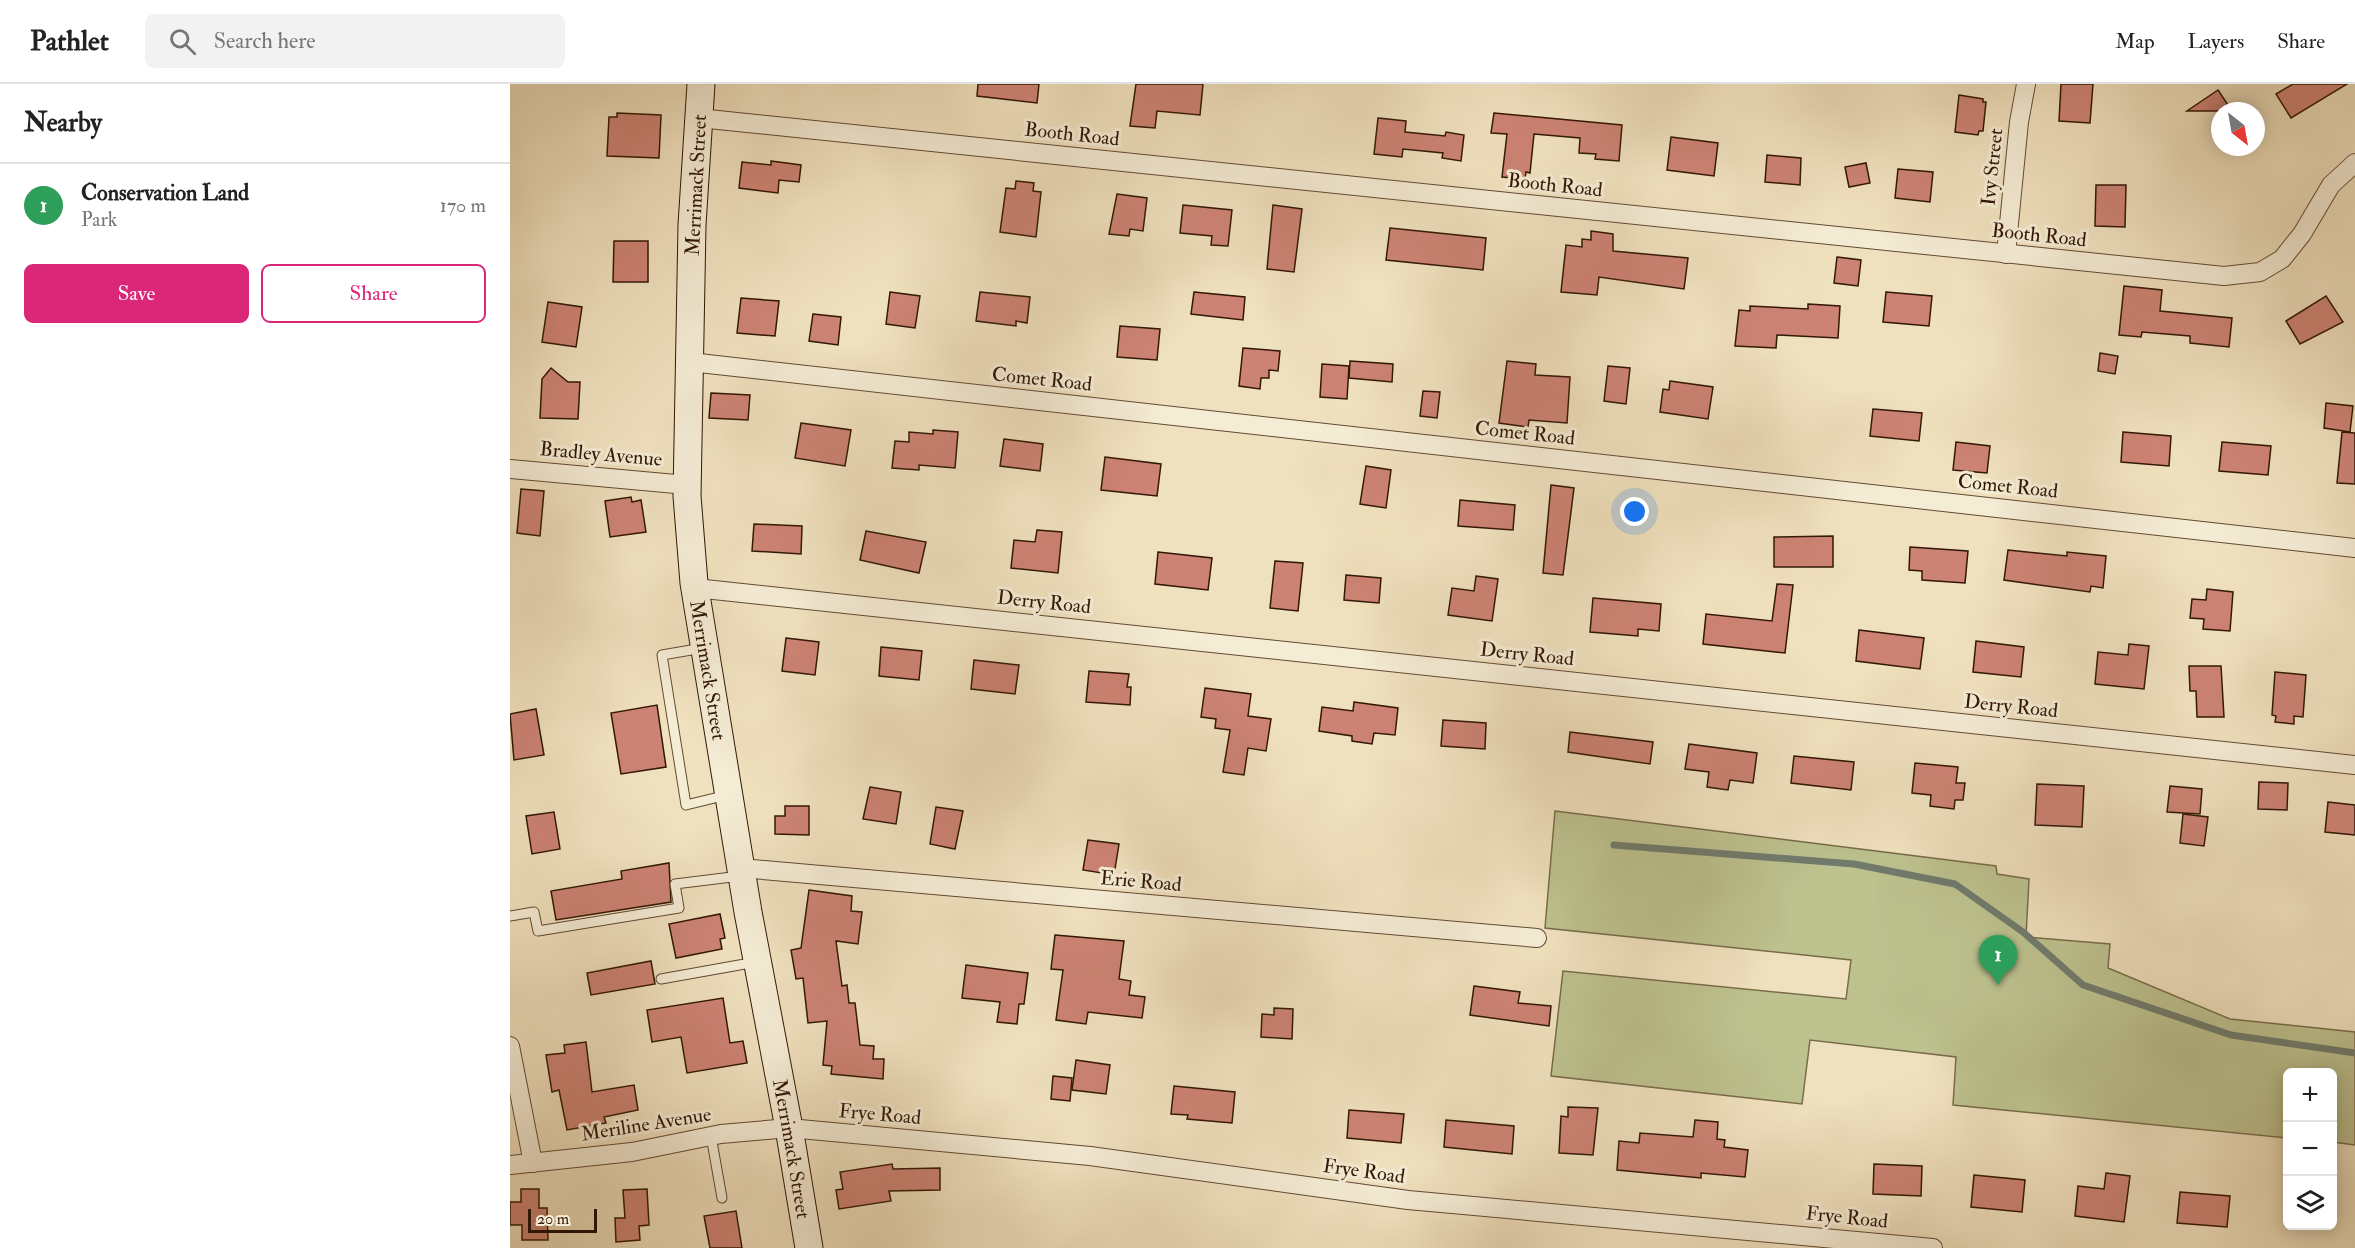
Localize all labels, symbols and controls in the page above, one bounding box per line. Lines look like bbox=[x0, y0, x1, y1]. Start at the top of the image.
search box bbox=[145, 14, 565, 68]
text: Pathlet bbox=[30, 24, 109, 59]
icon: search bbox=[166, 25, 199, 58]
text: Search here bbox=[214, 27, 316, 55]
text: Map bbox=[2115, 28, 2155, 55]
text: Layers bbox=[2188, 28, 2244, 55]
text: Share bbox=[2277, 28, 2325, 55]
north arrow bbox=[2211, 102, 2265, 156]
text: Nearby bbox=[24, 107, 102, 139]
street label: Merrimack Street bbox=[680, 113, 712, 256]
street label: Booth Road bbox=[1023, 117, 1121, 151]
street label: Ivy Street bbox=[1976, 127, 2009, 207]
street label: Booth Road bbox=[1506, 168, 1604, 202]
text: Conservation Land bbox=[81, 179, 249, 207]
text: 1 bbox=[40, 193, 47, 218]
text: 170 m bbox=[440, 193, 486, 218]
text: Park bbox=[81, 207, 117, 232]
street label: Booth Road bbox=[1990, 218, 2088, 252]
button: Save bbox=[24, 264, 249, 323]
button: Share bbox=[261, 264, 486, 323]
street label: Comet Road bbox=[991, 361, 1093, 397]
street label: Comet Road bbox=[1474, 415, 1576, 451]
street label: Bradley Avenue bbox=[539, 436, 663, 472]
street label: Comet Road bbox=[1957, 468, 2059, 504]
your location bbox=[1620, 497, 1649, 526]
street label: Derry Road bbox=[996, 585, 1092, 619]
street label: Merrimack Street bbox=[685, 598, 732, 743]
street label: Derry Road bbox=[1479, 637, 1575, 671]
street label: Derry Road bbox=[1963, 689, 2059, 723]
street label: Erie Road bbox=[1099, 865, 1183, 897]
pin: 1 bbox=[1978, 936, 2018, 985]
map controls bbox=[2283, 1068, 2337, 1230]
button: + bbox=[2283, 1068, 2337, 1122]
street label: Merrimack Street bbox=[767, 1077, 817, 1221]
street label: Frye Road bbox=[838, 1098, 922, 1130]
street label: Meriline Avenue bbox=[579, 1101, 713, 1147]
button: − bbox=[2283, 1122, 2337, 1176]
street label: Frye Road bbox=[1321, 1153, 1407, 1189]
button: layers bbox=[2283, 1176, 2337, 1230]
street label: Frye Road bbox=[1805, 1200, 1890, 1234]
scale bar bbox=[528, 1206, 597, 1234]
text: 20 m bbox=[537, 1209, 569, 1229]

